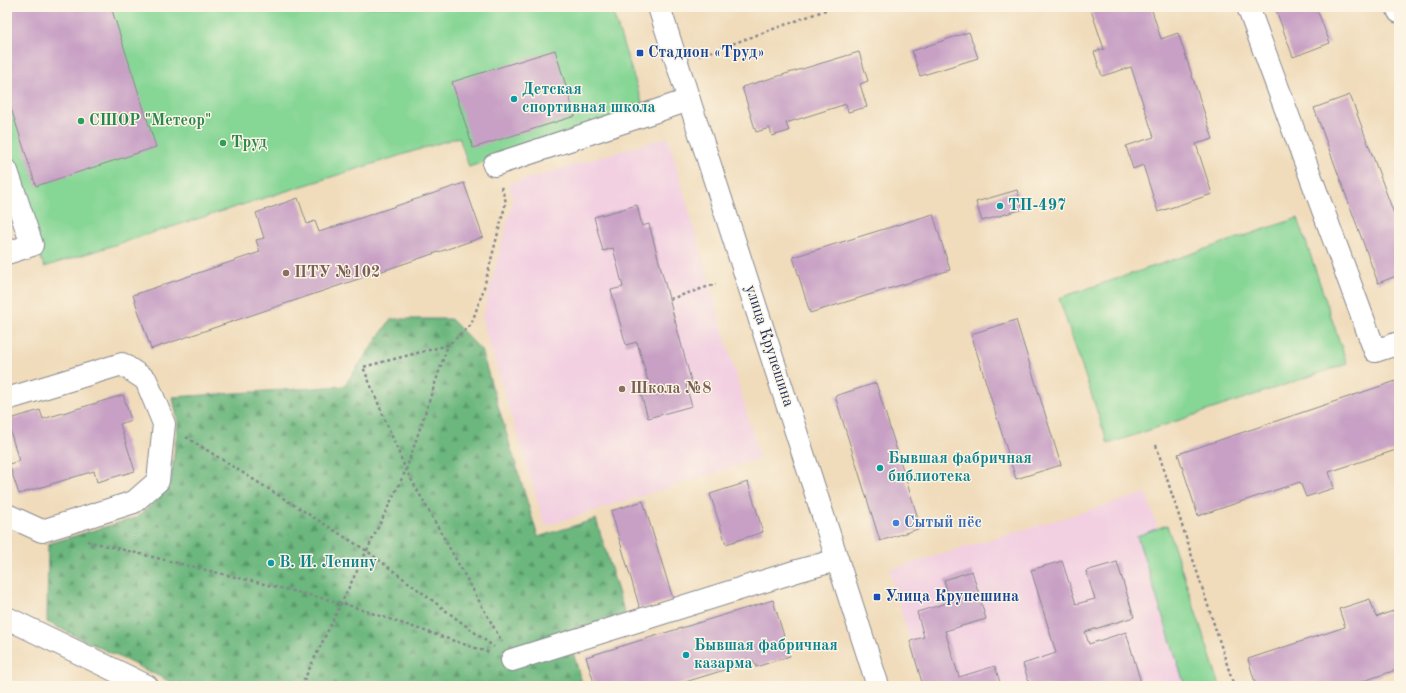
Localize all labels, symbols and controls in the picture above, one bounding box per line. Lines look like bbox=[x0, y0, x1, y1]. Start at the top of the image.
place label: Стадион «Труд» bbox=[648, 45, 765, 61]
marker: Стадион «Труд» bbox=[635, 48, 645, 58]
place label: Детская спортивная школа bbox=[522, 82, 656, 116]
marker: Детская спортивная школа bbox=[509, 94, 519, 104]
place label: СШОР "Метеор" bbox=[89, 113, 211, 129]
marker: СШОР "Метеор" bbox=[76, 116, 86, 126]
place label: Труд bbox=[231, 135, 267, 151]
marker: Труд bbox=[218, 138, 228, 148]
place label: ТП-497 bbox=[1008, 198, 1066, 214]
marker: ТП-497 bbox=[995, 201, 1005, 211]
place label: ПТУ №102 bbox=[294, 265, 380, 281]
marker: ПТУ №102 bbox=[281, 268, 291, 278]
street label: улица Крупешина bbox=[742, 283, 796, 409]
place label: Школа №8 bbox=[630, 381, 711, 397]
marker: Школа №8 bbox=[617, 384, 627, 394]
place label: Бывшая фабричная библиотека bbox=[888, 451, 1032, 485]
marker: Бывшая фабричная библиотека bbox=[875, 463, 885, 473]
place label: Сытый пёс bbox=[904, 515, 982, 531]
marker: Сытый пёс bbox=[891, 518, 901, 528]
place label: В. И. Ленину bbox=[279, 555, 377, 571]
marker: В. И. Ленину bbox=[266, 558, 276, 568]
place label: Улица Крупешина bbox=[885, 589, 1019, 605]
marker: Улица Крупешина bbox=[872, 592, 882, 602]
place label: Бывшая фабричная казарма bbox=[694, 638, 838, 672]
marker: Бывшая фабричная казарма bbox=[681, 650, 691, 660]

